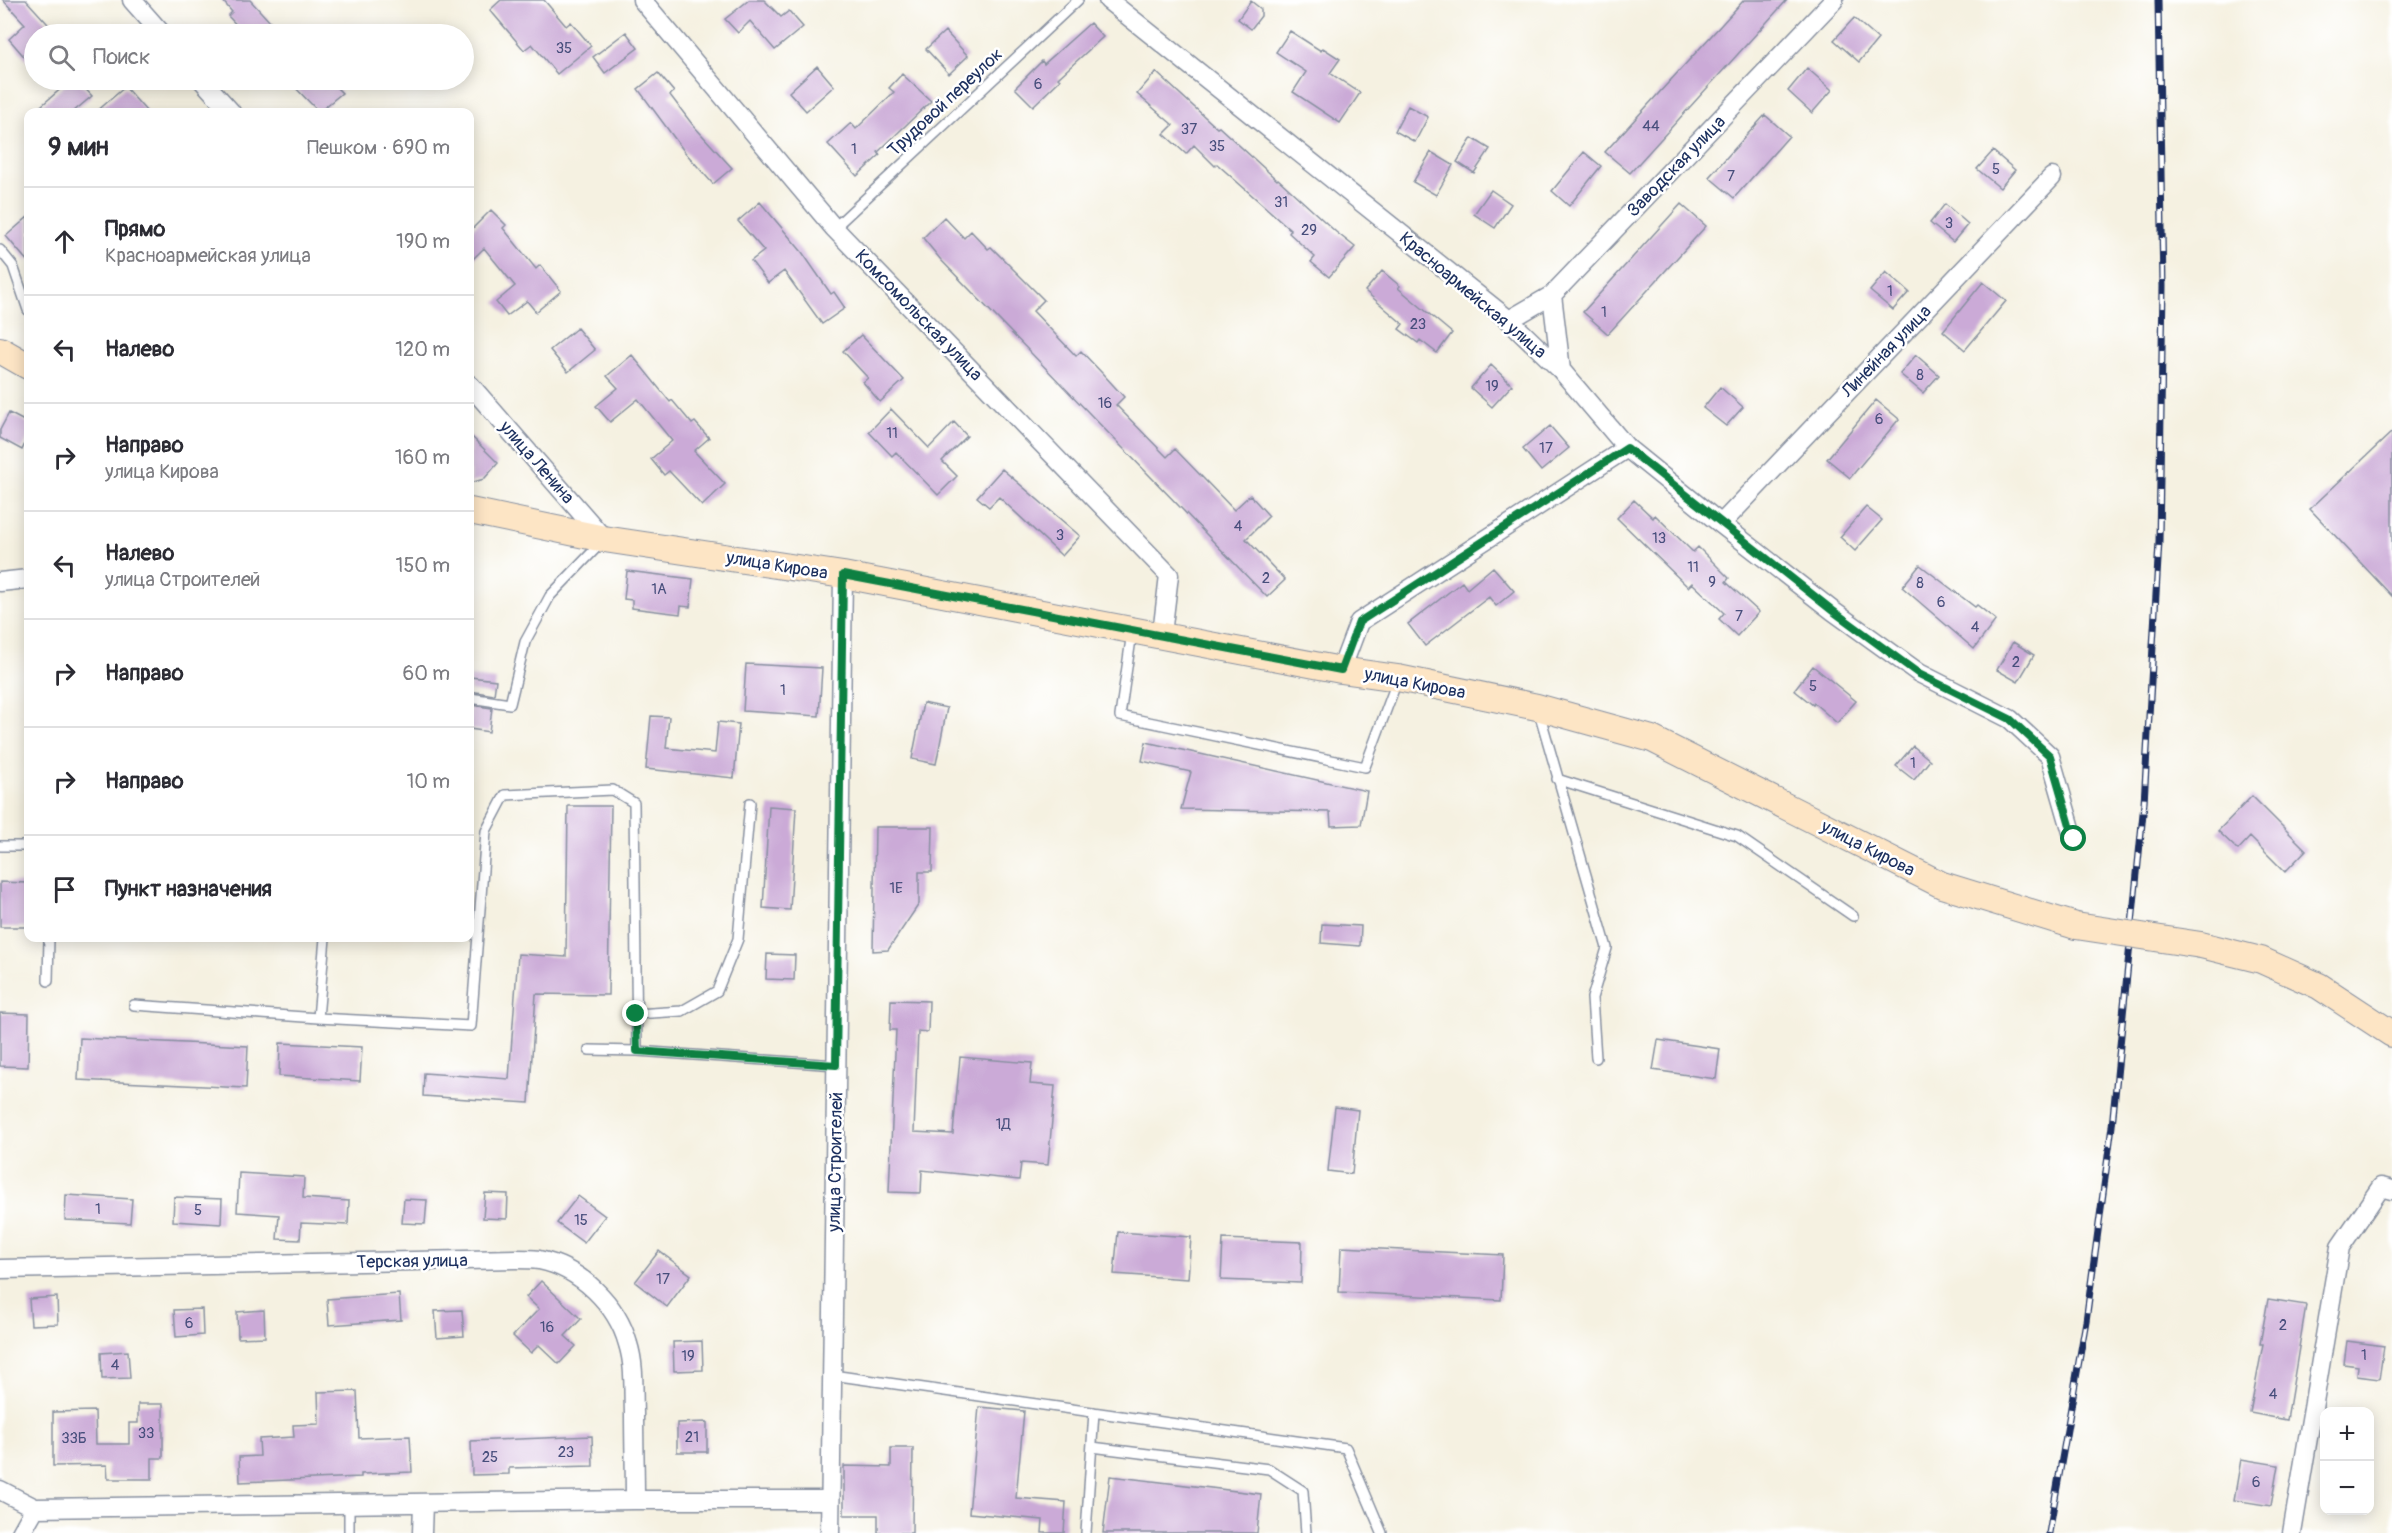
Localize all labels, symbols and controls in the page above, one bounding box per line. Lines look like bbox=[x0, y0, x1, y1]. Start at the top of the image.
search box bbox=[24, 24, 474, 90]
house number: 35 bbox=[556, 39, 572, 58]
icon: search bbox=[45, 41, 78, 74]
text: Поиск bbox=[93, 43, 150, 71]
street label: Трудовой переулок bbox=[883, 43, 1008, 162]
house number: 6 bbox=[1034, 75, 1042, 94]
street label: Заводская улица bbox=[1622, 111, 1731, 222]
house number: 44 bbox=[1642, 117, 1660, 136]
house number: 37 bbox=[1181, 120, 1197, 139]
text: 9 мин bbox=[48, 131, 109, 163]
text: Пешком · 690 m bbox=[307, 135, 450, 160]
house number: 35 bbox=[1209, 137, 1225, 156]
house number: 1 bbox=[851, 140, 857, 159]
house number: 5 bbox=[1992, 160, 2000, 179]
house number: 7 bbox=[1727, 167, 1735, 186]
house number: 31 bbox=[1274, 193, 1288, 212]
house number: 3 bbox=[1945, 214, 1953, 233]
text: Прямо bbox=[105, 215, 165, 243]
house number: 29 bbox=[1301, 221, 1317, 240]
icon: ahead bbox=[48, 225, 81, 258]
street label: Красноармейская улица bbox=[1394, 227, 1551, 364]
text: 190 m bbox=[396, 229, 450, 254]
text: Красноармейская улица bbox=[105, 243, 311, 268]
street label: Комсомольская улица bbox=[850, 245, 987, 386]
house number: 1 bbox=[1887, 282, 1893, 301]
street label: Линейная улица bbox=[1836, 300, 1936, 403]
house number: 1 bbox=[1601, 303, 1607, 322]
house number: 23 bbox=[1410, 315, 1426, 334]
icon: left bbox=[48, 333, 81, 366]
text: Налево bbox=[105, 335, 174, 363]
text: 120 m bbox=[395, 337, 450, 362]
house number: 8 bbox=[1916, 366, 1924, 385]
house number: 19 bbox=[1485, 377, 1499, 396]
house number: 16 bbox=[1098, 394, 1112, 413]
house number: 6 bbox=[1875, 410, 1883, 429]
street label: улица Ленина bbox=[494, 415, 579, 509]
house number: 11 bbox=[886, 424, 898, 443]
text: Направо bbox=[105, 431, 184, 459]
house number: 17 bbox=[1539, 439, 1553, 458]
icon: right bbox=[48, 441, 81, 474]
text: 160 m bbox=[395, 445, 450, 470]
text: улица Кирова bbox=[105, 459, 219, 484]
house number: 4 bbox=[1234, 517, 1243, 536]
house number: 3 bbox=[1056, 526, 1064, 545]
house number: 13 bbox=[1652, 529, 1666, 548]
text: Налево bbox=[105, 539, 174, 567]
street label: улица Кирова bbox=[724, 546, 829, 585]
icon: left bbox=[48, 549, 81, 582]
text: 150 m bbox=[396, 553, 450, 578]
house number: 11 bbox=[1687, 558, 1699, 577]
text: улица Строителей bbox=[105, 567, 260, 592]
house number: 2 bbox=[1262, 569, 1270, 588]
house number: 9 bbox=[1708, 573, 1716, 592]
house number: 8 bbox=[1916, 574, 1924, 593]
house number: 1A bbox=[651, 580, 667, 599]
house number: 6 bbox=[1937, 593, 1945, 612]
house number: 7 bbox=[1735, 607, 1743, 626]
house number: 4 bbox=[1971, 618, 1980, 637]
house number: 2 bbox=[2012, 653, 2020, 672]
icon: right bbox=[48, 657, 81, 690]
text: Направо bbox=[105, 659, 184, 687]
text: 60 m bbox=[403, 661, 450, 686]
street label: улица Кирова bbox=[1361, 662, 1467, 705]
house number: 5 bbox=[1809, 677, 1817, 696]
house number: 1 bbox=[780, 681, 786, 700]
house number: 1 bbox=[1910, 754, 1916, 773]
icon: right bbox=[48, 765, 81, 798]
text: Направо bbox=[105, 767, 184, 795]
text: 10 m bbox=[406, 769, 450, 794]
street label: улица Кирова bbox=[1816, 814, 1919, 882]
route start bbox=[2060, 825, 2086, 851]
icon: arrive bbox=[48, 873, 81, 906]
text: Пункт назначения bbox=[105, 875, 272, 903]
house number: 1Е bbox=[889, 879, 903, 898]
route end bbox=[622, 1000, 648, 1026]
street label: улица Строителей bbox=[823, 1092, 848, 1233]
house number: 1Д bbox=[996, 1115, 1011, 1134]
house number: 1 bbox=[95, 1200, 101, 1219]
house number: 5 bbox=[194, 1201, 202, 1220]
house number: 15 bbox=[574, 1211, 588, 1230]
street label: Терская улица bbox=[356, 1249, 468, 1274]
house number: 17 bbox=[656, 1270, 670, 1289]
house number: 6 bbox=[185, 1314, 193, 1333]
house number: 2 bbox=[2279, 1316, 2287, 1335]
house number: 16 bbox=[540, 1318, 554, 1337]
house number: 1 bbox=[2361, 1346, 2367, 1365]
house number: 19 bbox=[681, 1347, 695, 1366]
house number: 4 bbox=[111, 1356, 120, 1375]
house number: 4 bbox=[2269, 1385, 2278, 1404]
map controls bbox=[2320, 1407, 2374, 1515]
button: + bbox=[2320, 1407, 2374, 1461]
house number: 33 bbox=[138, 1424, 154, 1443]
house number: 21 bbox=[685, 1428, 699, 1447]
house number: 33Б bbox=[61, 1429, 87, 1448]
house number: 23 bbox=[558, 1443, 574, 1462]
house number: 25 bbox=[482, 1448, 498, 1467]
button: − bbox=[2320, 1461, 2374, 1515]
house number: 6 bbox=[2252, 1473, 2260, 1492]

